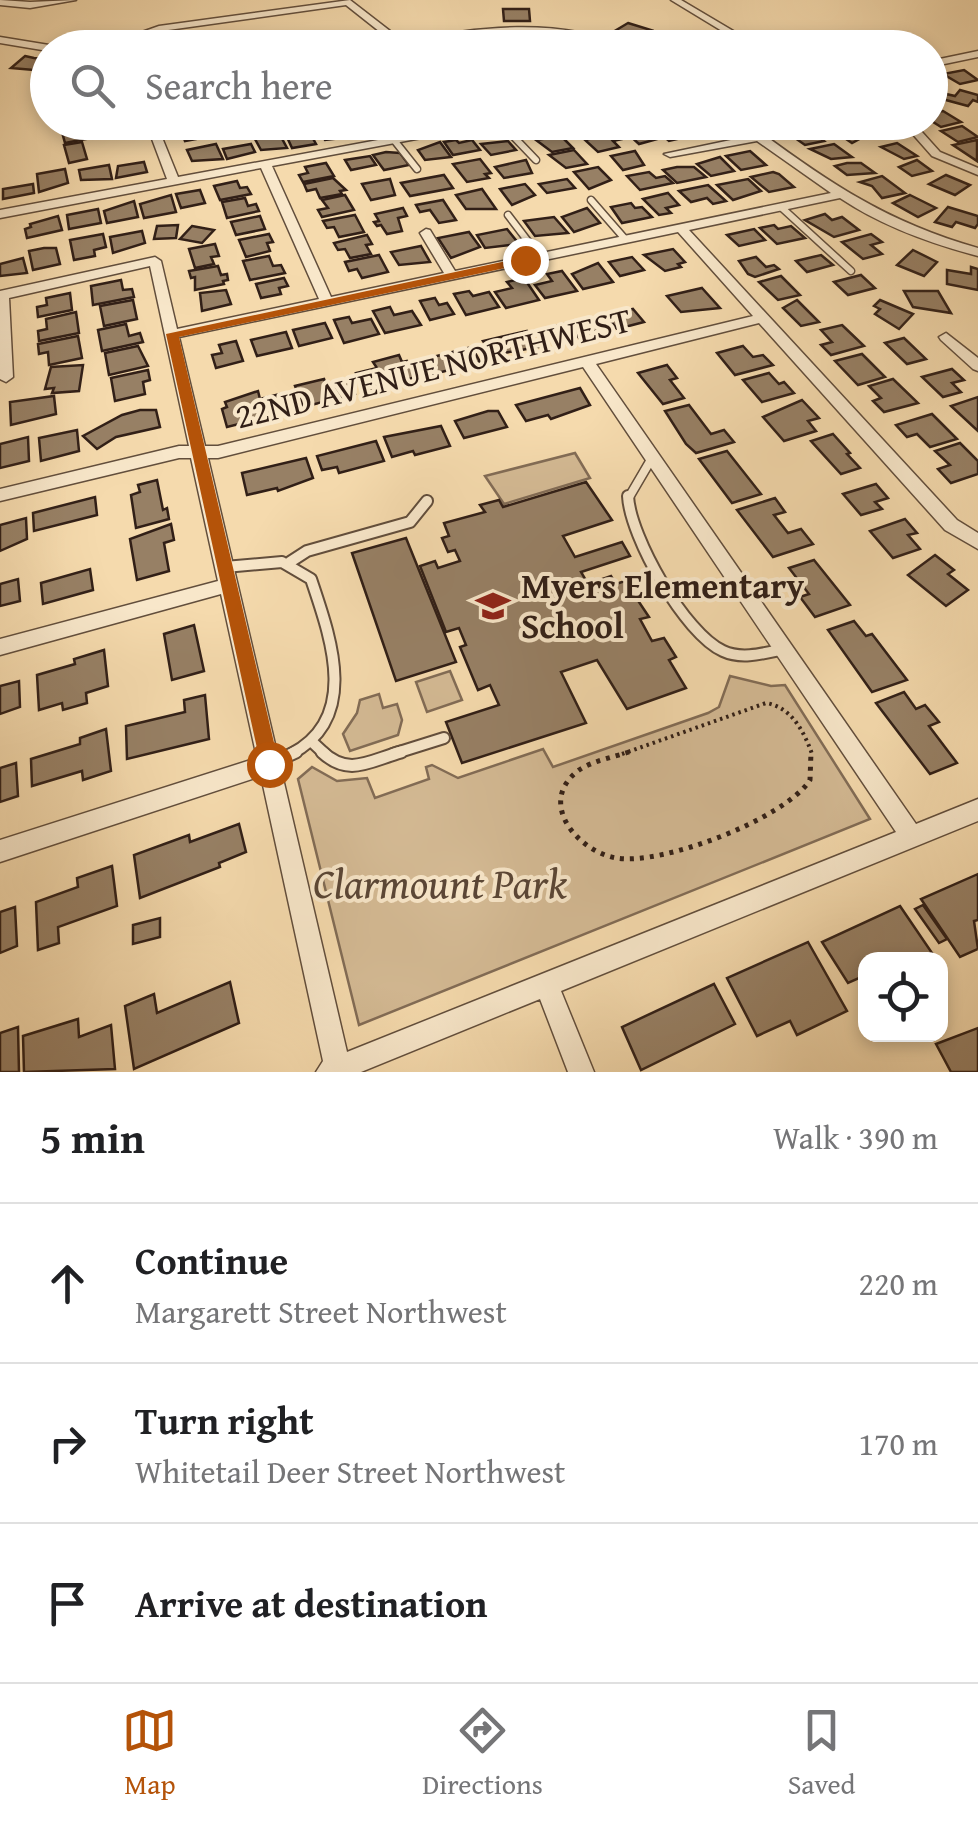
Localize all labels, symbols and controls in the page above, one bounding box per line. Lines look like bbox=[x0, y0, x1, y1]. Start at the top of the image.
search box bbox=[30, 30, 948, 140]
text: Search here bbox=[145, 57, 333, 113]
icon: search bbox=[65, 58, 120, 113]
route end bbox=[503, 238, 549, 284]
street label: 22ND AVENUE NORTHWEST bbox=[229, 294, 636, 441]
place label: Myers Elementary School bbox=[521, 560, 804, 651]
school or university icon: Myers Elementary School bbox=[474, 587, 512, 625]
route start bbox=[247, 742, 293, 788]
park label: Clarmount Park bbox=[313, 852, 568, 913]
map controls bbox=[858, 952, 948, 1042]
button: locate bbox=[858, 952, 948, 1042]
text: 5 min bbox=[40, 1107, 145, 1168]
text: Walk · 390 m bbox=[773, 1114, 938, 1161]
text: Continue bbox=[135, 1232, 288, 1288]
icon: ahead bbox=[40, 1256, 95, 1311]
text: 220 m bbox=[859, 1260, 938, 1307]
text: Margarett Street Northwest bbox=[135, 1288, 507, 1335]
text: Turn right bbox=[135, 1392, 314, 1448]
icon: right bbox=[40, 1416, 95, 1471]
text: 170 m bbox=[859, 1420, 938, 1467]
text: Whitetail Deer Street Northwest bbox=[135, 1448, 565, 1495]
text: Arrive at destination bbox=[135, 1575, 488, 1631]
icon: arrive bbox=[40, 1576, 95, 1631]
tab: Map bbox=[122, 1703, 177, 1804]
tab: Directions bbox=[422, 1703, 543, 1804]
tab: Saved bbox=[788, 1703, 856, 1804]

